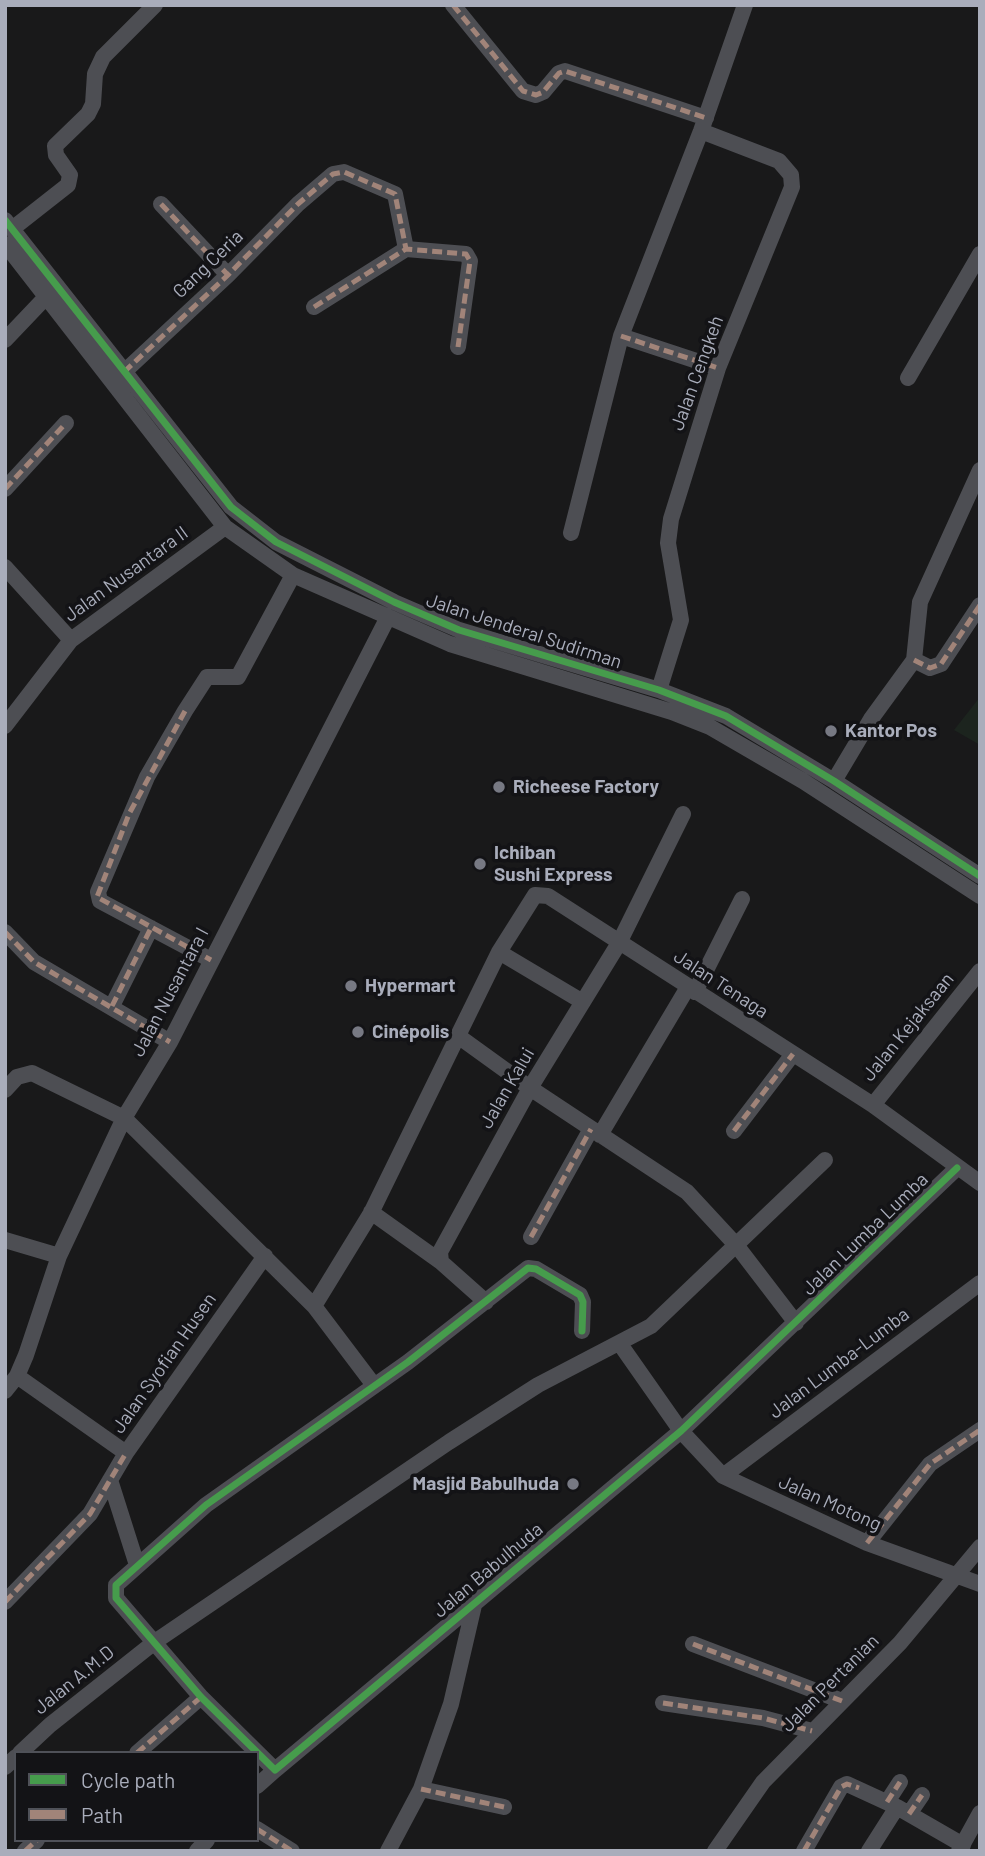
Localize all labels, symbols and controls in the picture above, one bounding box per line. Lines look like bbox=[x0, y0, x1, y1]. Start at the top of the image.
street label: Gang Ceria bbox=[168, 225, 248, 303]
street label: Jalan Cengkeh bbox=[666, 313, 728, 433]
street label: Jalan Nusantara II bbox=[60, 521, 192, 627]
street label: Jalan Jenderal Sudirman bbox=[423, 589, 625, 673]
place label: Kantor Pos bbox=[845, 720, 937, 742]
marker: Kantor Pos bbox=[823, 723, 839, 739]
place label: Richeese Factory bbox=[513, 776, 659, 798]
marker: Richeese Factory bbox=[491, 779, 507, 795]
place label: Ichiban Sushi Express bbox=[494, 842, 613, 886]
marker: Ichiban Sushi Express bbox=[472, 856, 488, 872]
street label: Jalan Nusantara I bbox=[126, 924, 214, 1060]
street label: Jalan Tenaga bbox=[669, 945, 773, 1023]
street label: Jalan Kejaksaan bbox=[857, 968, 959, 1086]
place label: Hypermart bbox=[365, 975, 455, 997]
marker: Hypermart bbox=[343, 978, 359, 994]
place label: Cinépolis bbox=[372, 1021, 449, 1043]
marker: Cinépolis bbox=[350, 1024, 366, 1040]
street label: Jalan Kalui bbox=[475, 1044, 539, 1132]
street label: Jalan Lumba Lumba bbox=[797, 1168, 933, 1300]
street label: Jalan Syofian Husen bbox=[107, 1288, 221, 1438]
street label: Jalan Lumba-Lumba bbox=[764, 1303, 914, 1423]
street label: Jalan Motong bbox=[775, 1470, 885, 1536]
place label: Masjid Babulhuda bbox=[413, 1473, 559, 1495]
marker: Masjid Babulhuda bbox=[565, 1476, 581, 1492]
street label: Jalan Babulhuda bbox=[429, 1518, 547, 1622]
street label: Jalan Pertanian bbox=[776, 1629, 884, 1737]
street label: Jalan A.M.D bbox=[29, 1641, 119, 1719]
legend bbox=[14, 1751, 259, 1842]
text: Cycle path bbox=[81, 1767, 175, 1792]
text: Path bbox=[81, 1802, 123, 1827]

